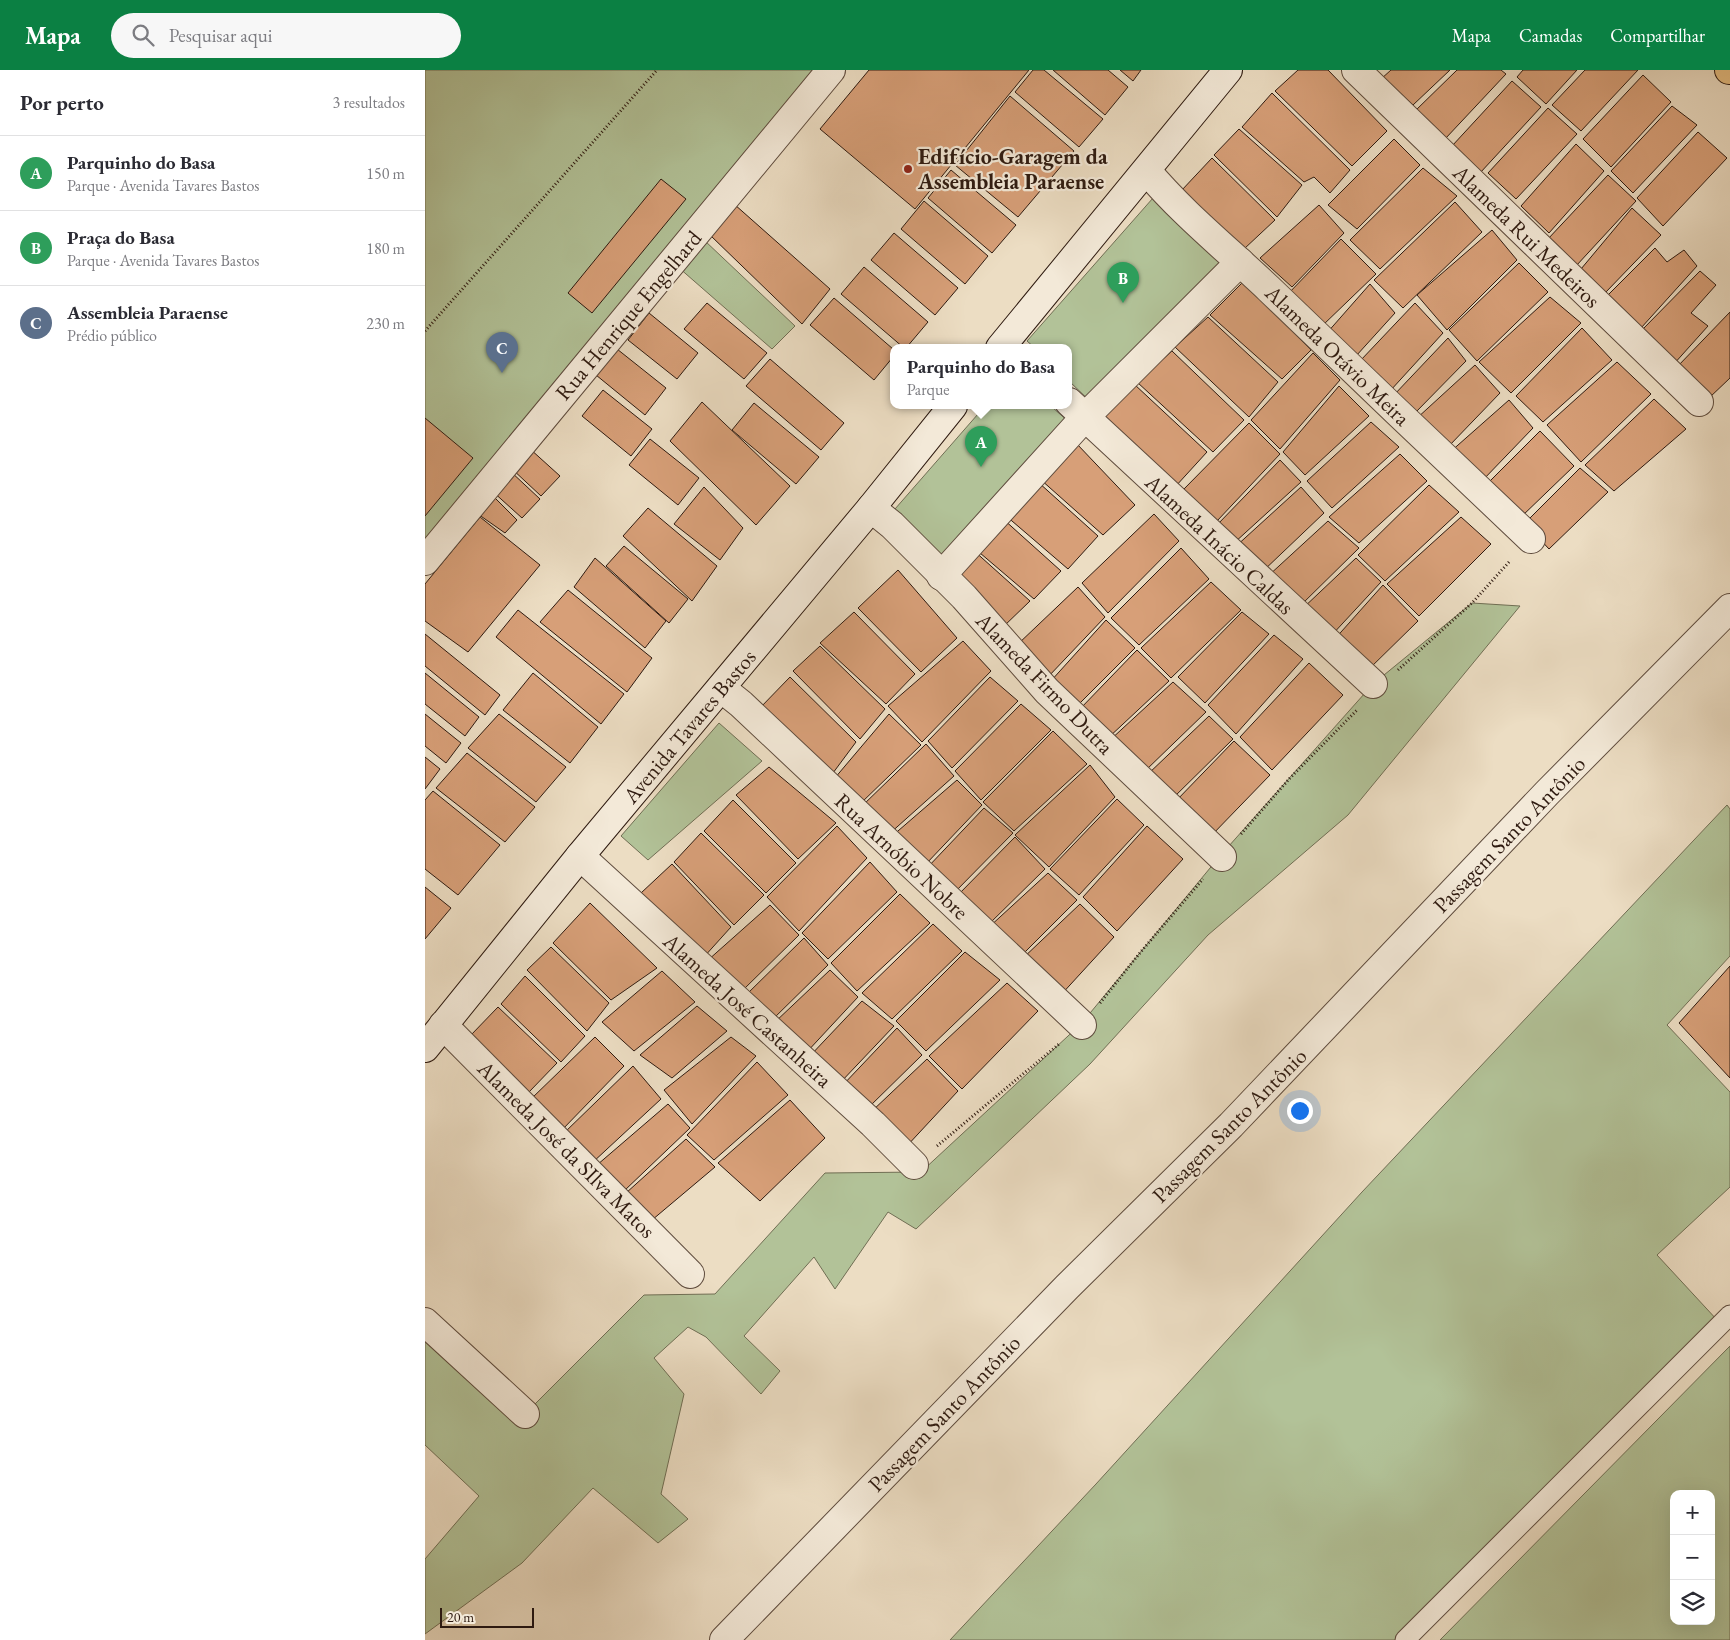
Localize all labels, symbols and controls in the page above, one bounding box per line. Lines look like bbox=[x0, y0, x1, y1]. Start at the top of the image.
search box bbox=[111, 13, 461, 58]
text: Mapa bbox=[25, 20, 81, 51]
icon: search bbox=[129, 21, 157, 49]
text: Pesquisar aqui bbox=[169, 23, 272, 48]
text: Mapa bbox=[1452, 24, 1491, 47]
text: Camadas bbox=[1519, 24, 1582, 47]
text: Compartilhar bbox=[1610, 24, 1705, 47]
text: Por perto bbox=[20, 89, 104, 116]
text: 3 resultados bbox=[333, 92, 405, 113]
place label: Edifício-Garagem da Assembleia Paraense bbox=[917, 142, 1108, 196]
text: Parquinho do Basa bbox=[67, 150, 215, 175]
street label: Alameda Rui Medeiros bbox=[1446, 158, 1607, 314]
text: A bbox=[30, 163, 42, 184]
text: 150 m bbox=[366, 163, 405, 184]
marker: Edifício-Garagem da Assembleia Paraense bbox=[902, 163, 914, 175]
text: Parque · Avenida Tavares Bastos bbox=[67, 175, 260, 196]
street label: Rua Henrique Engelhard bbox=[549, 224, 709, 406]
text: Praça do Basa bbox=[67, 225, 175, 250]
text: B bbox=[31, 238, 41, 259]
text: 180 m bbox=[366, 238, 405, 259]
text: Parque · Avenida Tavares Bastos bbox=[67, 250, 260, 271]
pin: B bbox=[1107, 262, 1139, 303]
street label: Alameda Otávio Meira bbox=[1258, 278, 1417, 432]
text: Assembleia Paraense bbox=[67, 300, 228, 325]
text: C bbox=[30, 313, 42, 334]
text: 230 m bbox=[366, 313, 405, 334]
text: Prédio público bbox=[67, 325, 157, 346]
pin: C bbox=[486, 332, 518, 373]
popup bbox=[890, 344, 1072, 409]
text: Parquinho do Basa bbox=[907, 354, 1055, 379]
text: Parque bbox=[907, 379, 950, 400]
pin: A bbox=[965, 426, 997, 467]
street label: Alameda Inácio Caldas bbox=[1138, 467, 1300, 621]
street label: Alameda Firmo Dutra bbox=[969, 605, 1120, 761]
street label: Avenida Tavares Bastos bbox=[616, 643, 762, 810]
street label: Passagem Santo Antônio bbox=[1427, 749, 1592, 919]
street label: Rua Arnóbio Nobre bbox=[828, 787, 975, 926]
street label: Alameda José Castanheira bbox=[656, 926, 838, 1094]
street label: Passagem Santo Antônio bbox=[1146, 1042, 1313, 1209]
street label: Alameda José da SIlva Matos bbox=[471, 1053, 662, 1245]
your location bbox=[1287, 1098, 1313, 1124]
street label: Passagem Santo Antônio bbox=[862, 1328, 1027, 1498]
map controls bbox=[1670, 1490, 1715, 1625]
button: + bbox=[1670, 1490, 1715, 1535]
button: − bbox=[1670, 1535, 1715, 1580]
button: layers bbox=[1670, 1580, 1715, 1625]
scale bar bbox=[440, 1605, 534, 1628]
text: 20 m bbox=[447, 1608, 474, 1626]

